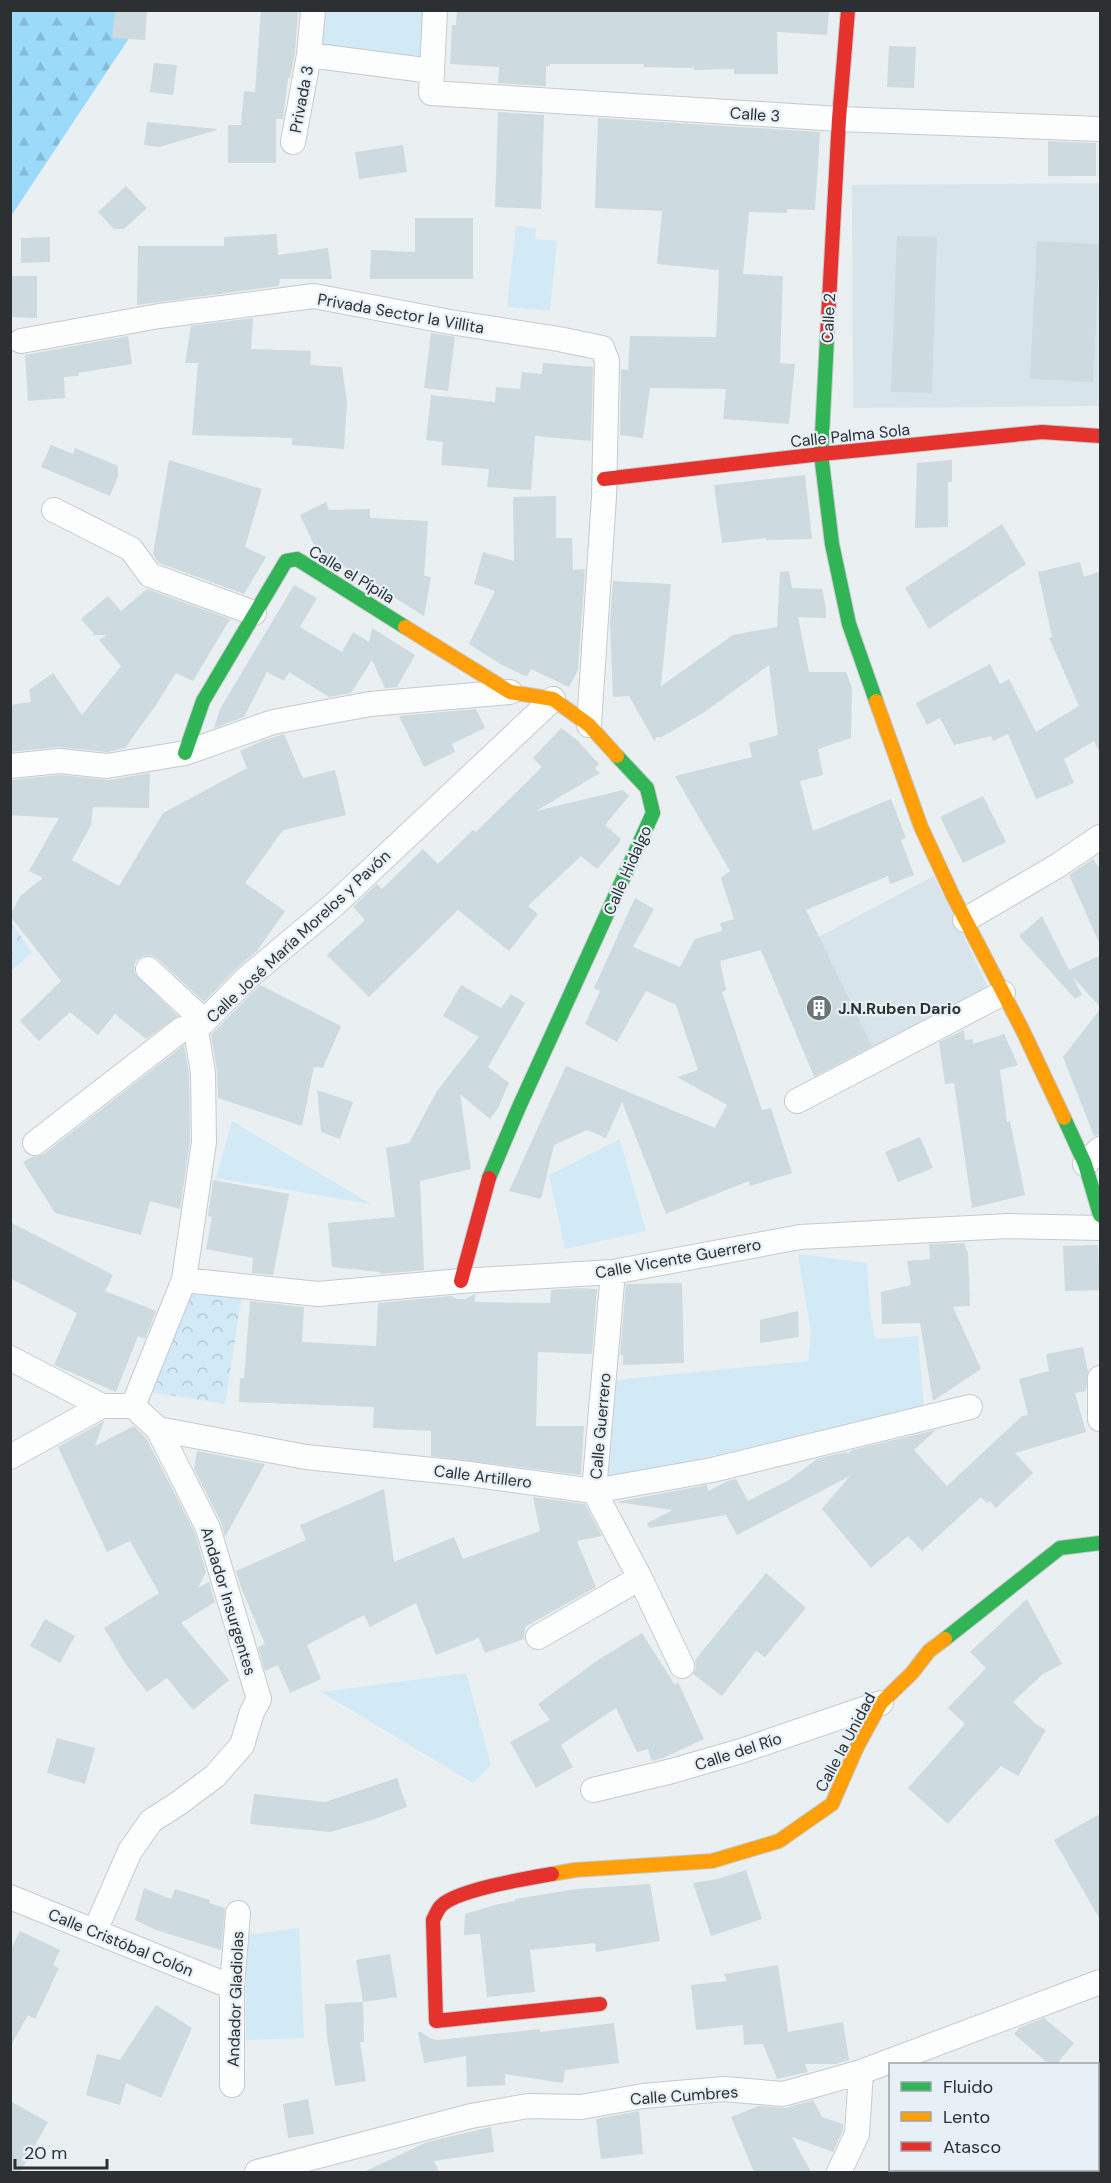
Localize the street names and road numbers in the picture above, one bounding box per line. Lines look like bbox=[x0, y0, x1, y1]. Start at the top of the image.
street label: Privada 3 bbox=[285, 64, 318, 135]
street label: Calle 3 bbox=[729, 102, 781, 127]
street label: Privada Sector la Villita bbox=[316, 288, 486, 338]
street label: Calle 2 bbox=[817, 293, 840, 343]
street label: Calle Palma Sola bbox=[789, 419, 911, 452]
street label: Calle el Pípila bbox=[305, 541, 399, 608]
street label: Calle Hidalgo bbox=[598, 822, 657, 918]
street label: Calle José María Morelos y Pavón bbox=[202, 845, 395, 1027]
street label: Calle Vicente Guerrero bbox=[593, 1234, 763, 1283]
street label: Calle Guerrero bbox=[585, 1372, 616, 1480]
street label: Calle Artillero bbox=[433, 1460, 533, 1493]
street label: Andador Insurgentes bbox=[196, 1524, 261, 1678]
street label: Calle la Unidad bbox=[810, 1689, 880, 1795]
street label: Calle del Río bbox=[692, 1728, 784, 1775]
street label: Calle Cristóbal Colón bbox=[45, 1904, 197, 1981]
street label: Andador Gladiolas bbox=[223, 1931, 248, 2067]
street label: Calle Cumbres bbox=[629, 2081, 739, 2110]

